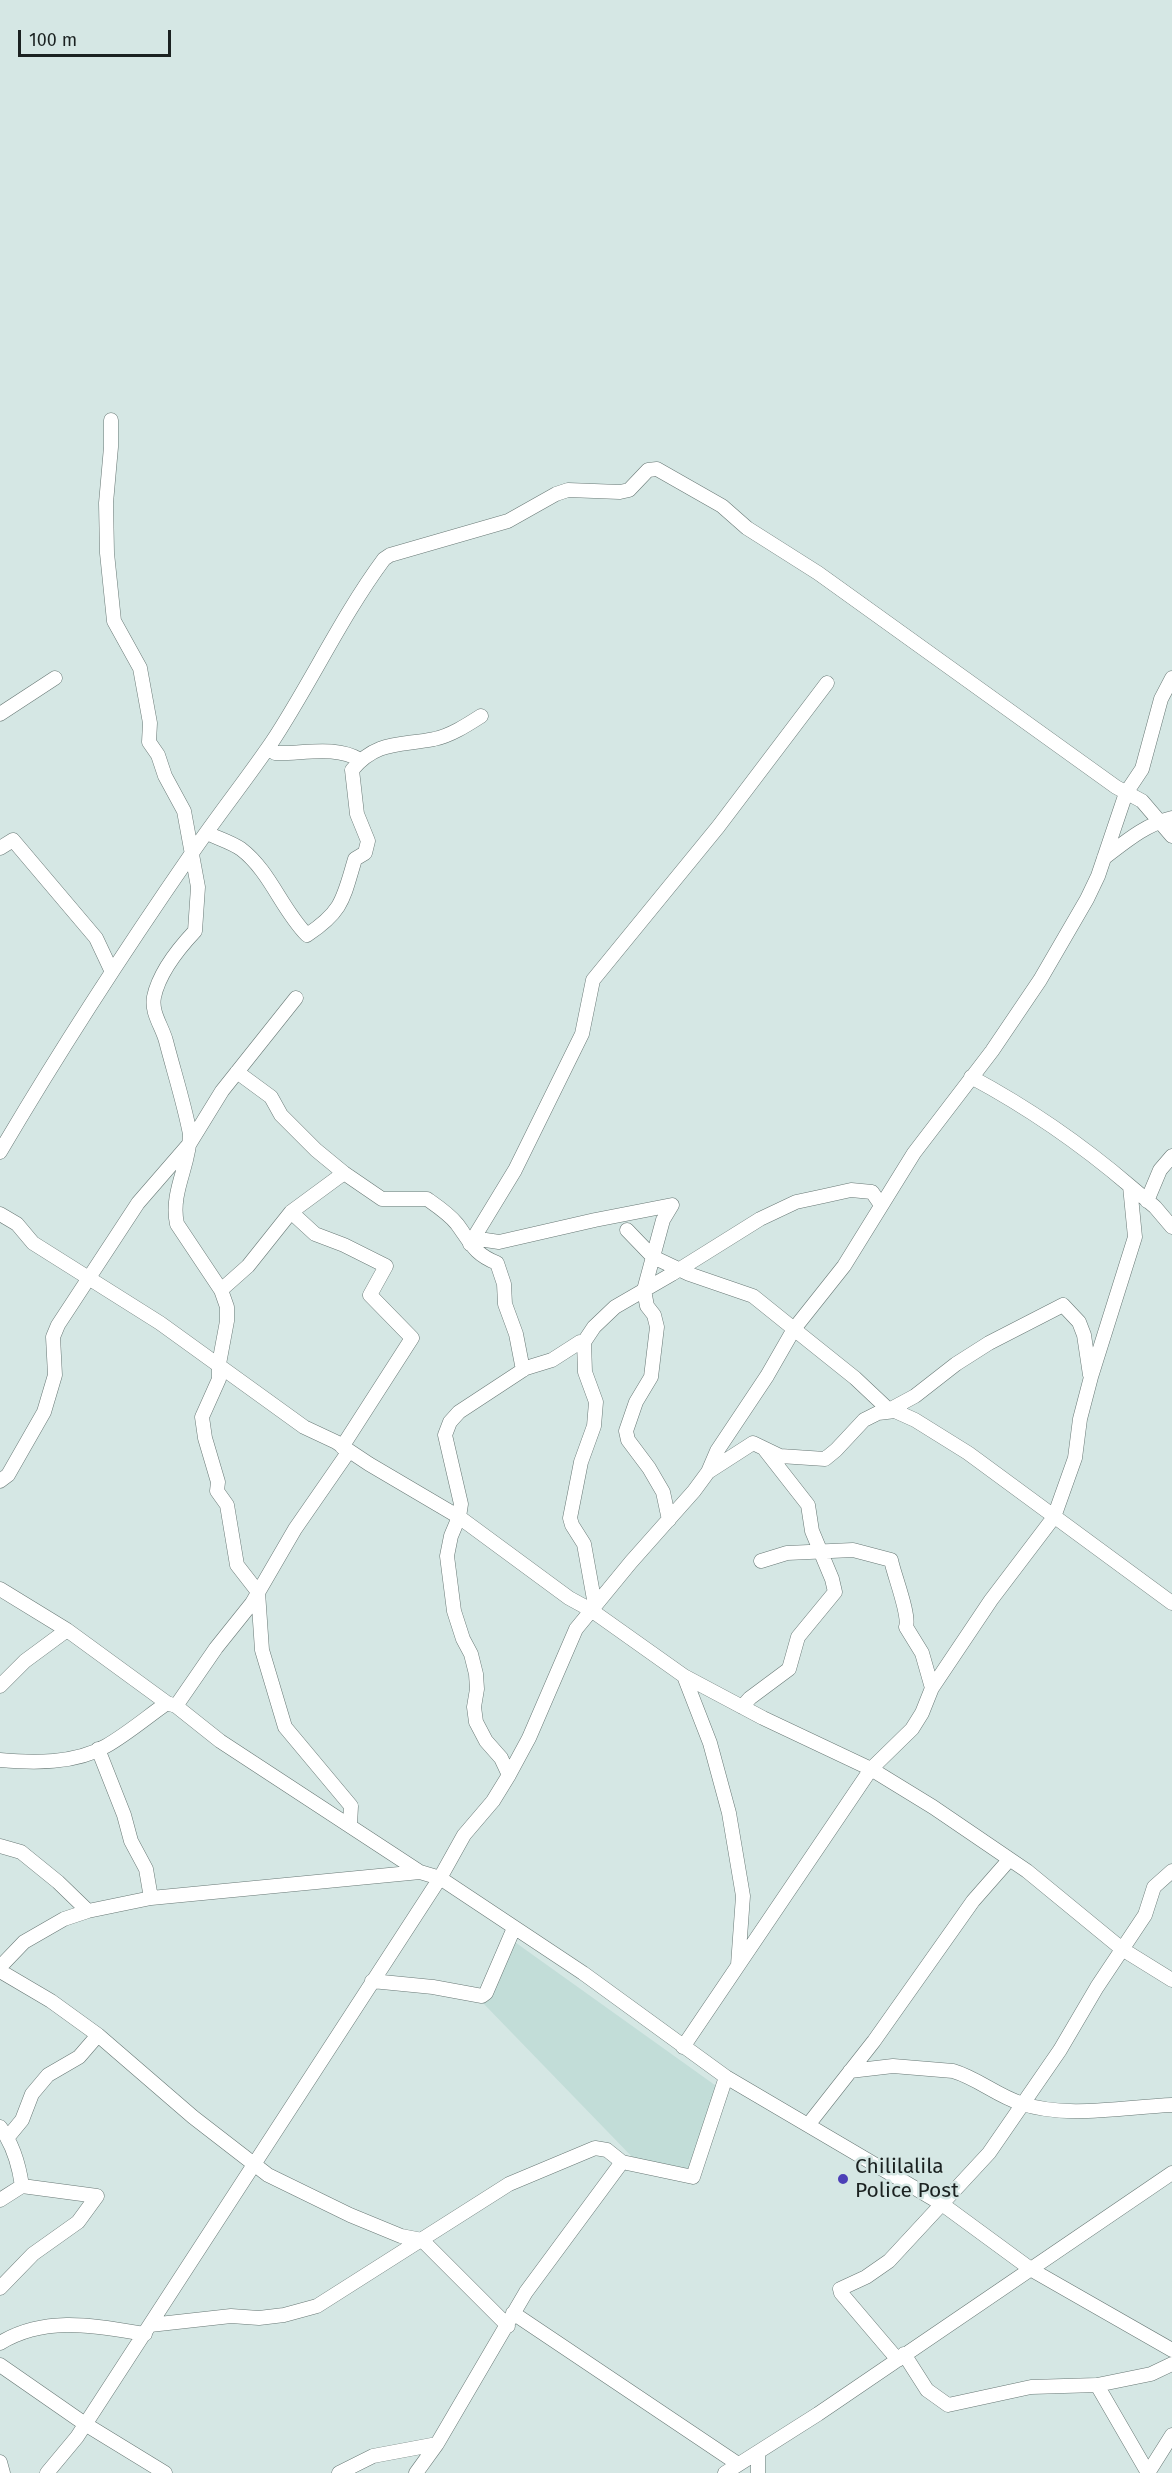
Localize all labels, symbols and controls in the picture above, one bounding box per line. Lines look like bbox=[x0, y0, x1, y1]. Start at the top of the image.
scale bar bbox=[21, 18, 174, 56]
text: 100 m bbox=[29, 29, 77, 51]
place label: Chililalila Police Post bbox=[855, 2154, 959, 2204]
marker: Chililalila Police Post bbox=[836, 2172, 850, 2186]

